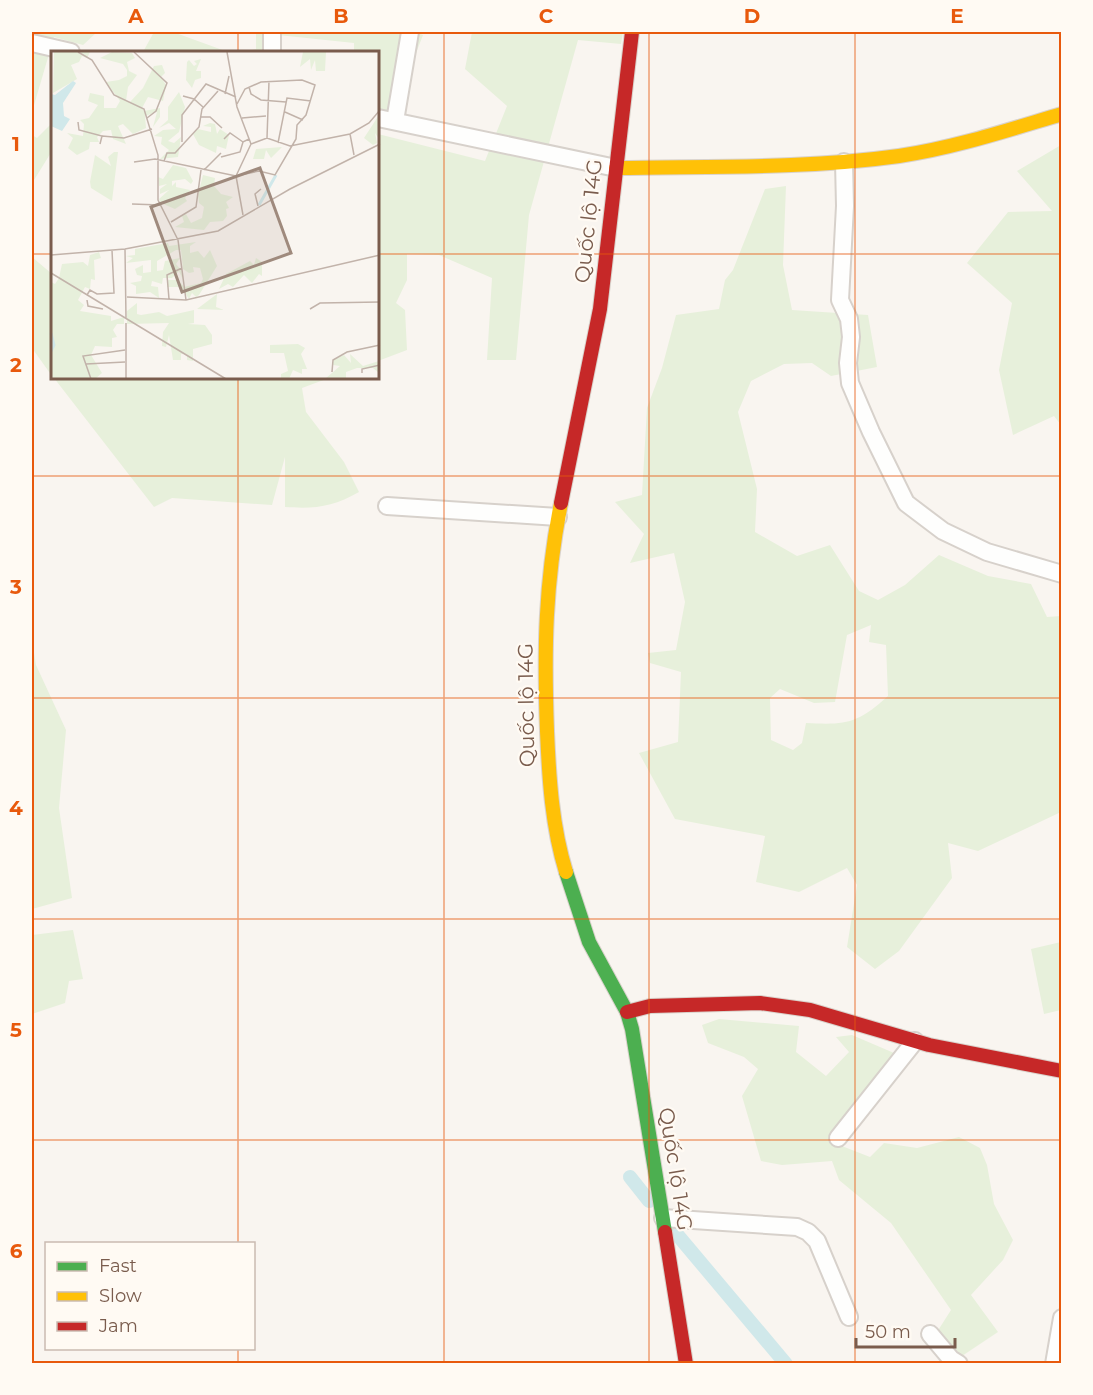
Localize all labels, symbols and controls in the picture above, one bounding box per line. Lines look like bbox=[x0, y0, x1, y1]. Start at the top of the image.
text: A bbox=[127, 4, 144, 28]
text: B bbox=[333, 4, 349, 28]
text: C bbox=[539, 4, 554, 28]
text: D bbox=[744, 4, 760, 28]
text: E bbox=[950, 4, 964, 28]
inset map bbox=[51, 51, 380, 380]
text: 1 bbox=[12, 132, 20, 156]
street label: Quốc lộ 14G bbox=[569, 158, 607, 284]
text: 2 bbox=[10, 353, 22, 377]
text: 3 bbox=[9, 575, 22, 599]
street label: Quốc lộ 14G bbox=[512, 643, 540, 767]
text: 4 bbox=[9, 796, 23, 820]
text: 5 bbox=[10, 1018, 22, 1042]
street label: Quốc lộ 14G bbox=[654, 1106, 698, 1232]
text: 6 bbox=[10, 1239, 23, 1263]
legend bbox=[45, 1242, 255, 1350]
text: Fast bbox=[99, 1255, 137, 1277]
text: Slow bbox=[99, 1285, 142, 1307]
scale bar bbox=[856, 1311, 955, 1349]
text: Jam bbox=[98, 1315, 138, 1337]
text: 50 m bbox=[865, 1321, 911, 1343]

